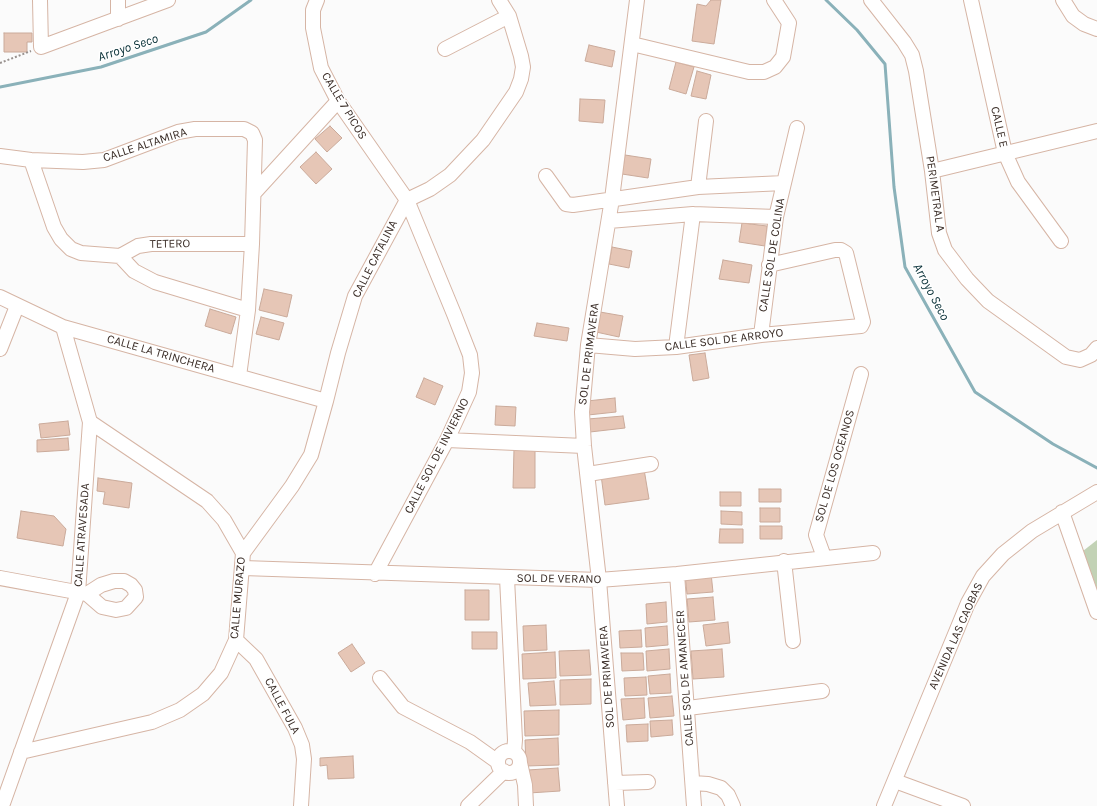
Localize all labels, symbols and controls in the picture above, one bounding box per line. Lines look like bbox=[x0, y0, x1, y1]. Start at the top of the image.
water label: Arroyo Seco bbox=[96, 31, 160, 65]
street label: CALLE 7 PICOS bbox=[318, 70, 370, 142]
street label: CALLE E bbox=[987, 105, 1011, 149]
street label: CALLE ALTAMIRA bbox=[101, 125, 189, 165]
street label: PERIMETRAL A bbox=[923, 155, 947, 233]
street label: CALLE SOL DE COLINA bbox=[756, 197, 788, 313]
street label: CALLE CATALINA bbox=[349, 218, 401, 300]
street label: TETERO bbox=[150, 236, 190, 252]
water label: Arroyo Seco bbox=[909, 261, 953, 323]
street label: SOL DE PRIMAVERA bbox=[576, 302, 602, 406]
street label: CALLE SOL DE ARROYO bbox=[664, 326, 784, 354]
street label: CALLE LA TRINCHERA bbox=[105, 332, 217, 376]
street label: CALLE SOL DE INVIERNO bbox=[402, 396, 472, 516]
street label: SOL DE LOS OCEANOS bbox=[812, 408, 858, 524]
street label: CALLE ATRAVESADA bbox=[71, 483, 93, 587]
street label: CALLE MURAZO bbox=[227, 556, 249, 640]
street label: SOL DE VERANO bbox=[517, 571, 601, 587]
street label: AVENIDA LAS CAOBAS bbox=[926, 580, 986, 692]
street label: CALLE SOL DE AMANECER bbox=[673, 609, 697, 747]
street label: SOL DE PRIMAVERA bbox=[596, 625, 618, 729]
street label: CALLE FULA bbox=[261, 675, 303, 737]

